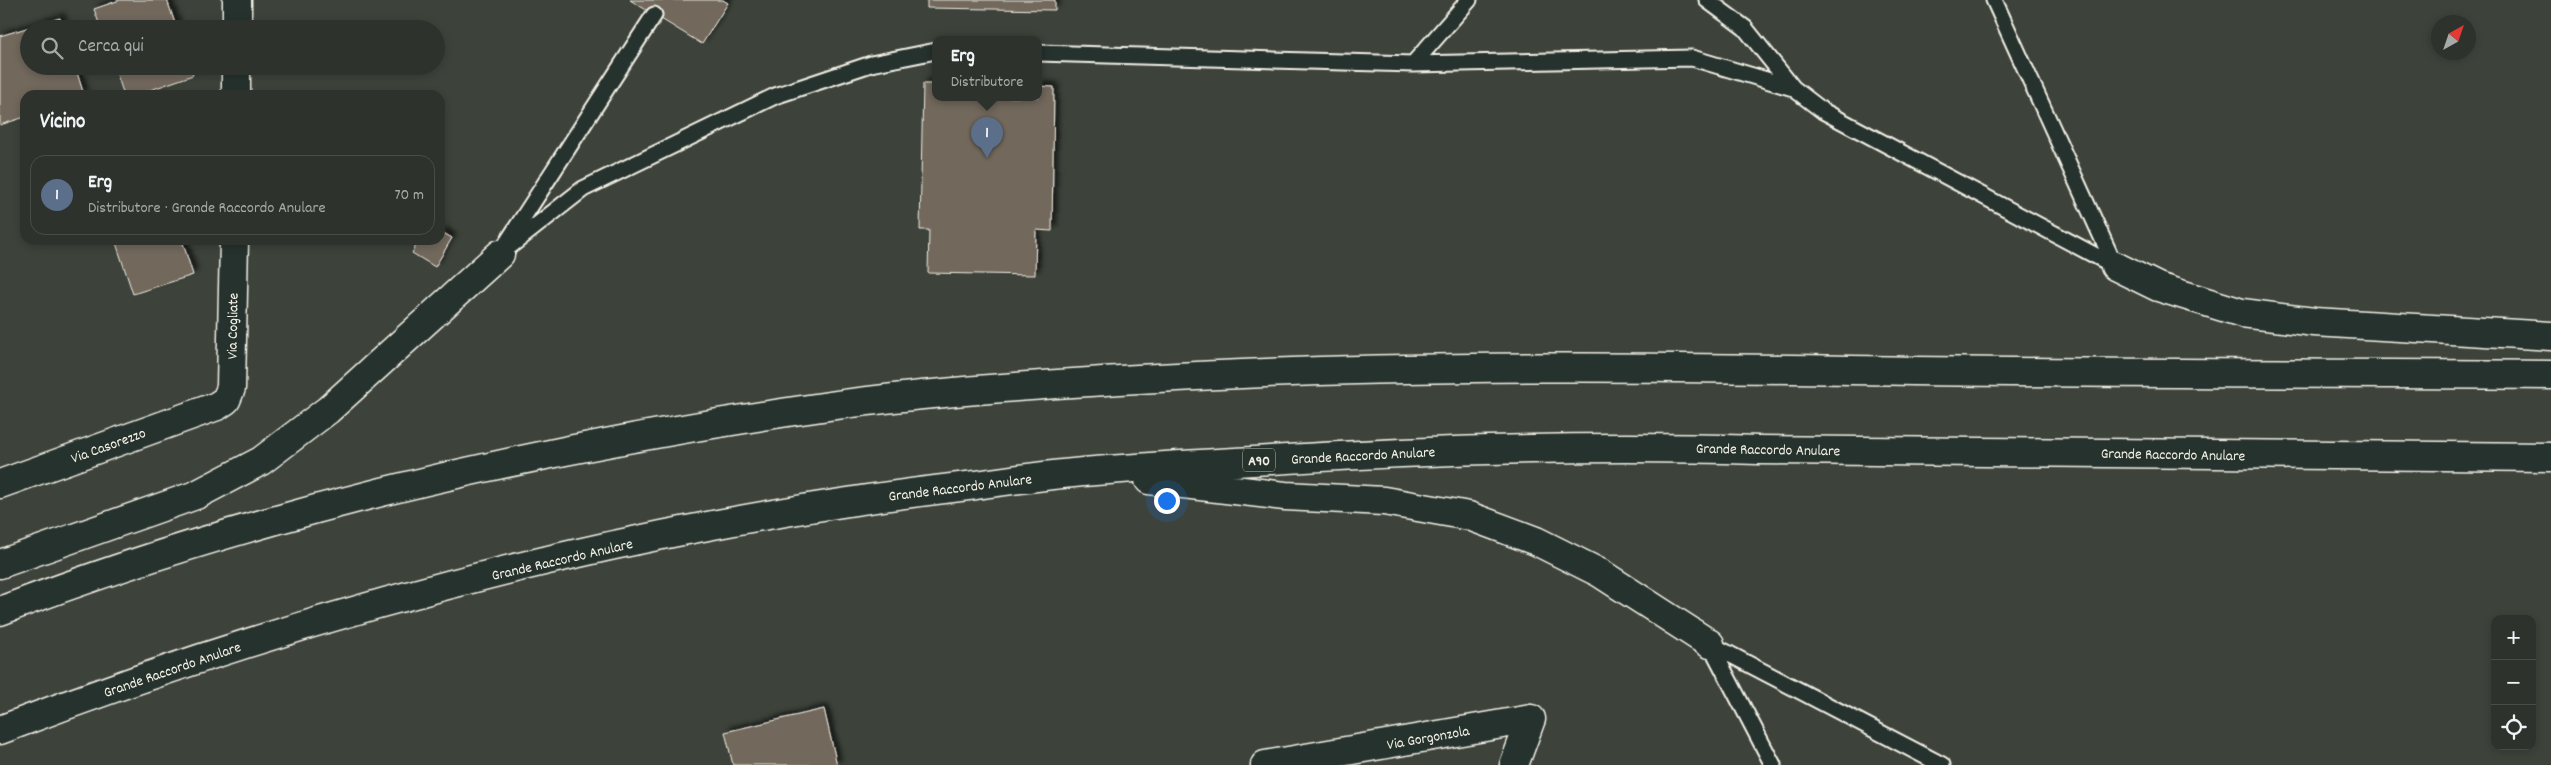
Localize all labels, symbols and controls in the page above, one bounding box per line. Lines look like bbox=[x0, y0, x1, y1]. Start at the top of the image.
north arrow bbox=[2431, 15, 2476, 60]
search box bbox=[20, 20, 445, 75]
icon: search bbox=[38, 34, 66, 62]
text: Cerca qui bbox=[78, 34, 144, 61]
popup bbox=[932, 36, 1042, 101]
text: Erg bbox=[951, 44, 975, 71]
text: Distributore bbox=[951, 71, 1023, 94]
text: Vicino bbox=[40, 108, 85, 138]
pin: 1 bbox=[971, 117, 1003, 158]
text: Erg bbox=[88, 170, 112, 197]
text: 1 bbox=[55, 184, 59, 207]
text: 70 m bbox=[394, 184, 424, 207]
text: Distributore · Grande Raccordo Anulare bbox=[88, 197, 325, 220]
street label: Via Cogliate bbox=[222, 292, 246, 360]
street label: Via Casorezzo bbox=[68, 423, 149, 471]
street label: Grande Raccordo Anulare bbox=[1696, 439, 1841, 463]
street label: Grande Raccordo Anulare bbox=[1290, 442, 1436, 472]
street label: Grande Raccordo Anulare bbox=[2101, 444, 2246, 468]
road number: A90 bbox=[1243, 448, 1275, 472]
street label: Grande Raccordo Anulare bbox=[887, 469, 1034, 509]
your location bbox=[1154, 488, 1180, 514]
street label: Grande Raccordo Anulare bbox=[490, 534, 636, 588]
map controls bbox=[2491, 615, 2536, 750]
button: + bbox=[2491, 615, 2536, 660]
street label: Grande Raccordo Anulare bbox=[101, 637, 245, 705]
button: − bbox=[2491, 660, 2536, 705]
button: locate bbox=[2491, 705, 2536, 750]
street label: Via Gorgonzola bbox=[1385, 721, 1472, 757]

